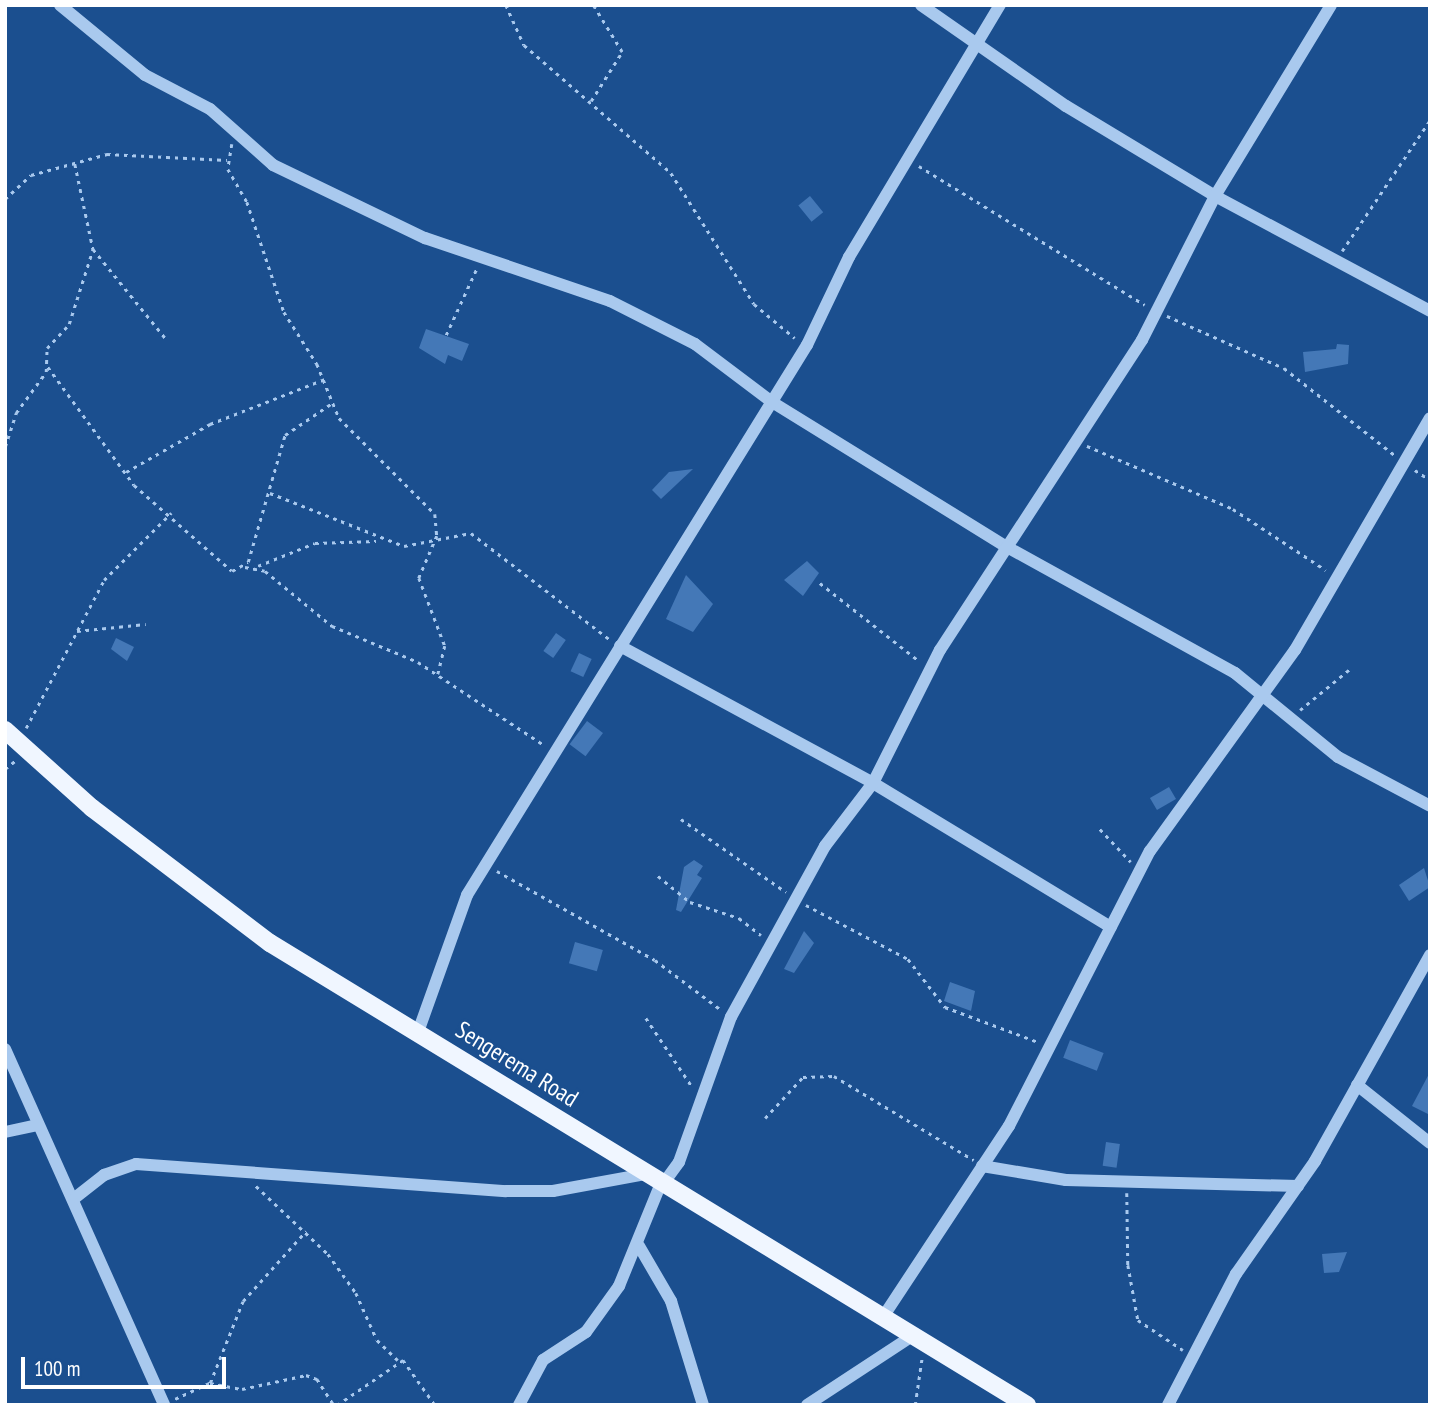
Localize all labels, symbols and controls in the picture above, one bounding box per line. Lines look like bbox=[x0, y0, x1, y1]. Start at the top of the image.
street label: Sengerema Road bbox=[451, 1015, 583, 1113]
scale bar bbox=[24, 1344, 229, 1388]
text: 100 m bbox=[34, 1355, 80, 1382]

